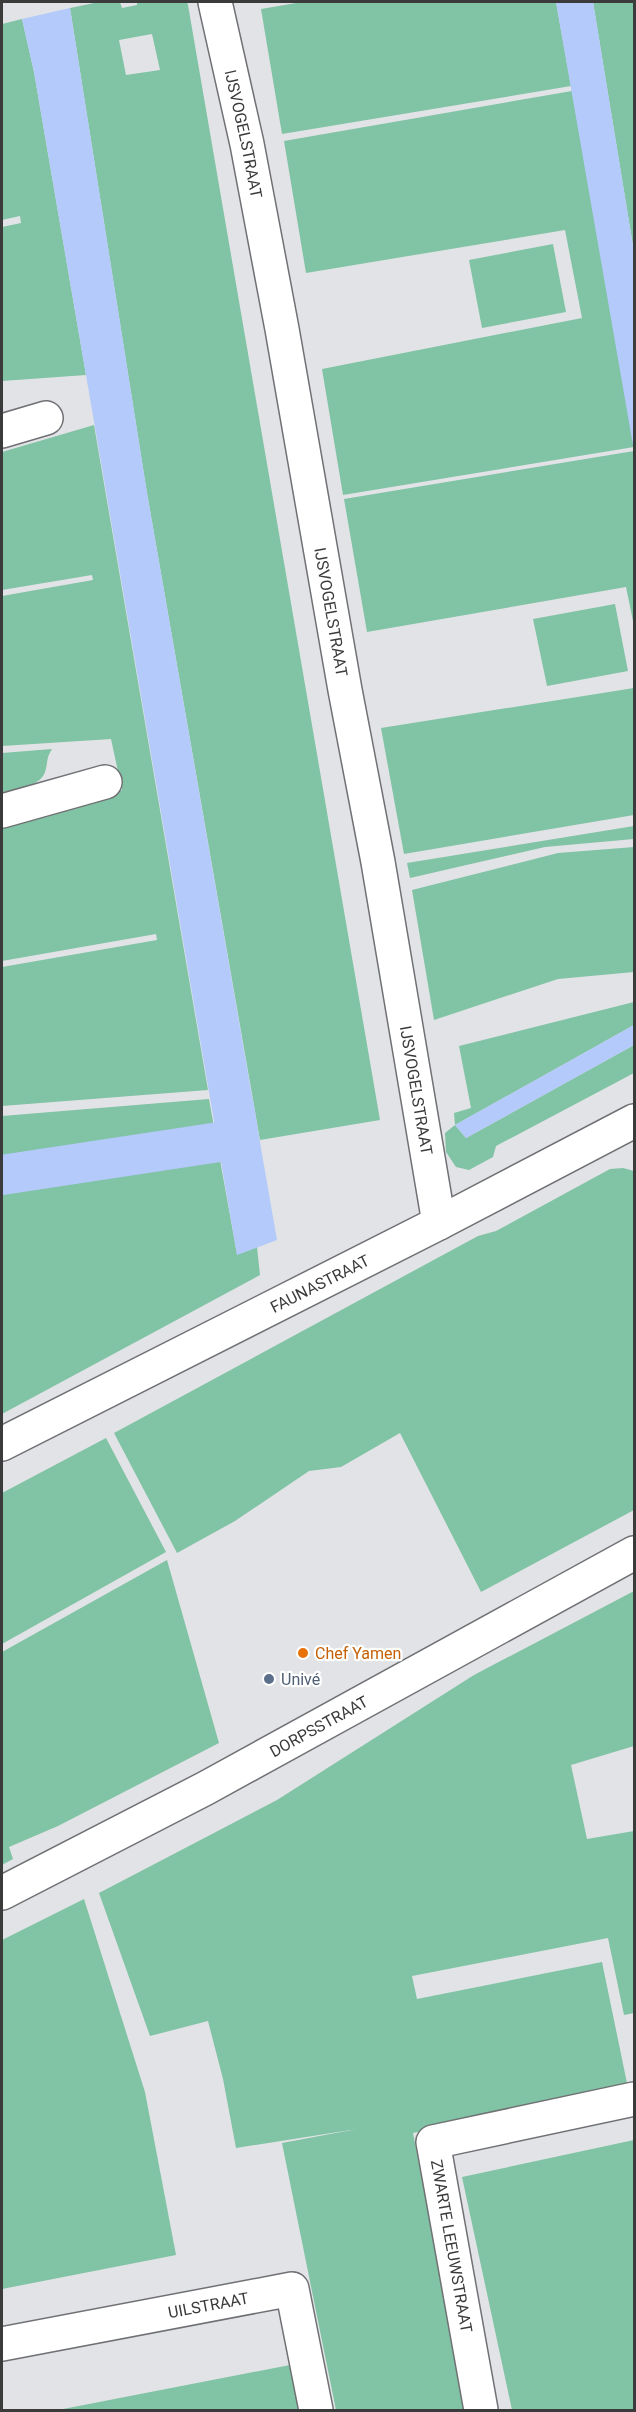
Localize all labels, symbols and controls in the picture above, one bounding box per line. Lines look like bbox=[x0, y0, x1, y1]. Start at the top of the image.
street label: IJSVOGELSTRAAT bbox=[221, 68, 266, 200]
street label: IJSVOGELSTRAAT bbox=[310, 546, 352, 678]
street label: IJSVOGELSTRAAT bbox=[396, 1024, 436, 1157]
street label: FAUNASTRAAT bbox=[267, 1251, 373, 1317]
place label: Chef Yamen bbox=[315, 1644, 401, 1663]
marker: Chef Yamen bbox=[296, 1646, 310, 1660]
place label: Univé bbox=[281, 1670, 320, 1689]
marker: Univé bbox=[262, 1672, 276, 1686]
street label: DORPSSTRAAT bbox=[266, 1692, 372, 1761]
street label: ZWARTE LEEUWSTRAAT bbox=[427, 2158, 476, 2335]
street label: UILSTRAAT bbox=[167, 2288, 251, 2322]

